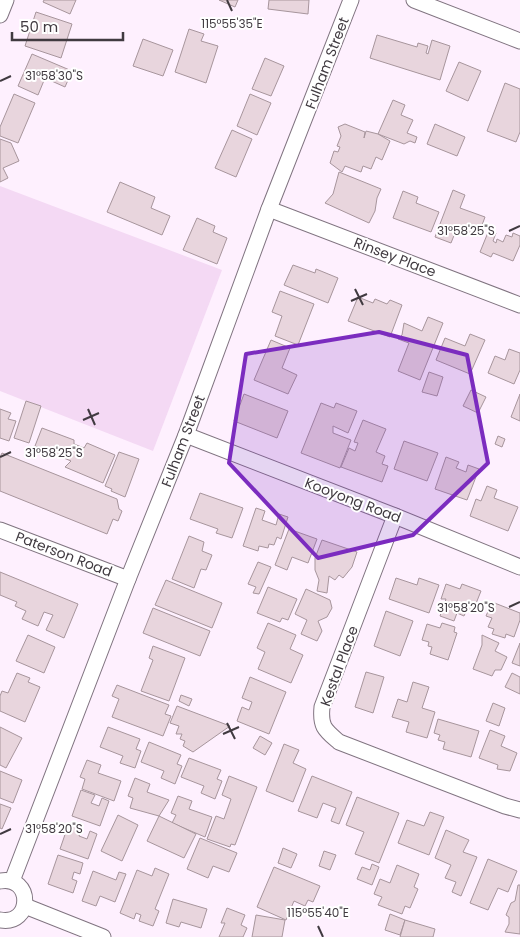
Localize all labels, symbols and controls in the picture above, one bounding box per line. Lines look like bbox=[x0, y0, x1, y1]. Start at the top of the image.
scale bar bbox=[12, 10, 124, 42]
street label: Fulham Street bbox=[300, 14, 354, 112]
text: 115°55'35"E bbox=[201, 15, 263, 32]
text: 50 m bbox=[20, 16, 58, 37]
text: 31°58'30"S bbox=[25, 67, 83, 84]
text: 31°58'25"S bbox=[437, 222, 495, 239]
street label: Rinsey Place bbox=[351, 232, 439, 282]
street label: Fulham Street bbox=[156, 392, 210, 490]
text: 31°58'25"S bbox=[25, 444, 83, 461]
street label: Kooyong Road bbox=[302, 472, 404, 528]
street label: Paterson Road bbox=[13, 526, 115, 582]
text: 31°58'20"S bbox=[437, 599, 495, 616]
street label: Kestal Place bbox=[315, 623, 363, 709]
text: 31°58'20"S bbox=[25, 820, 83, 837]
text: 115°55'40"E bbox=[287, 904, 349, 921]

